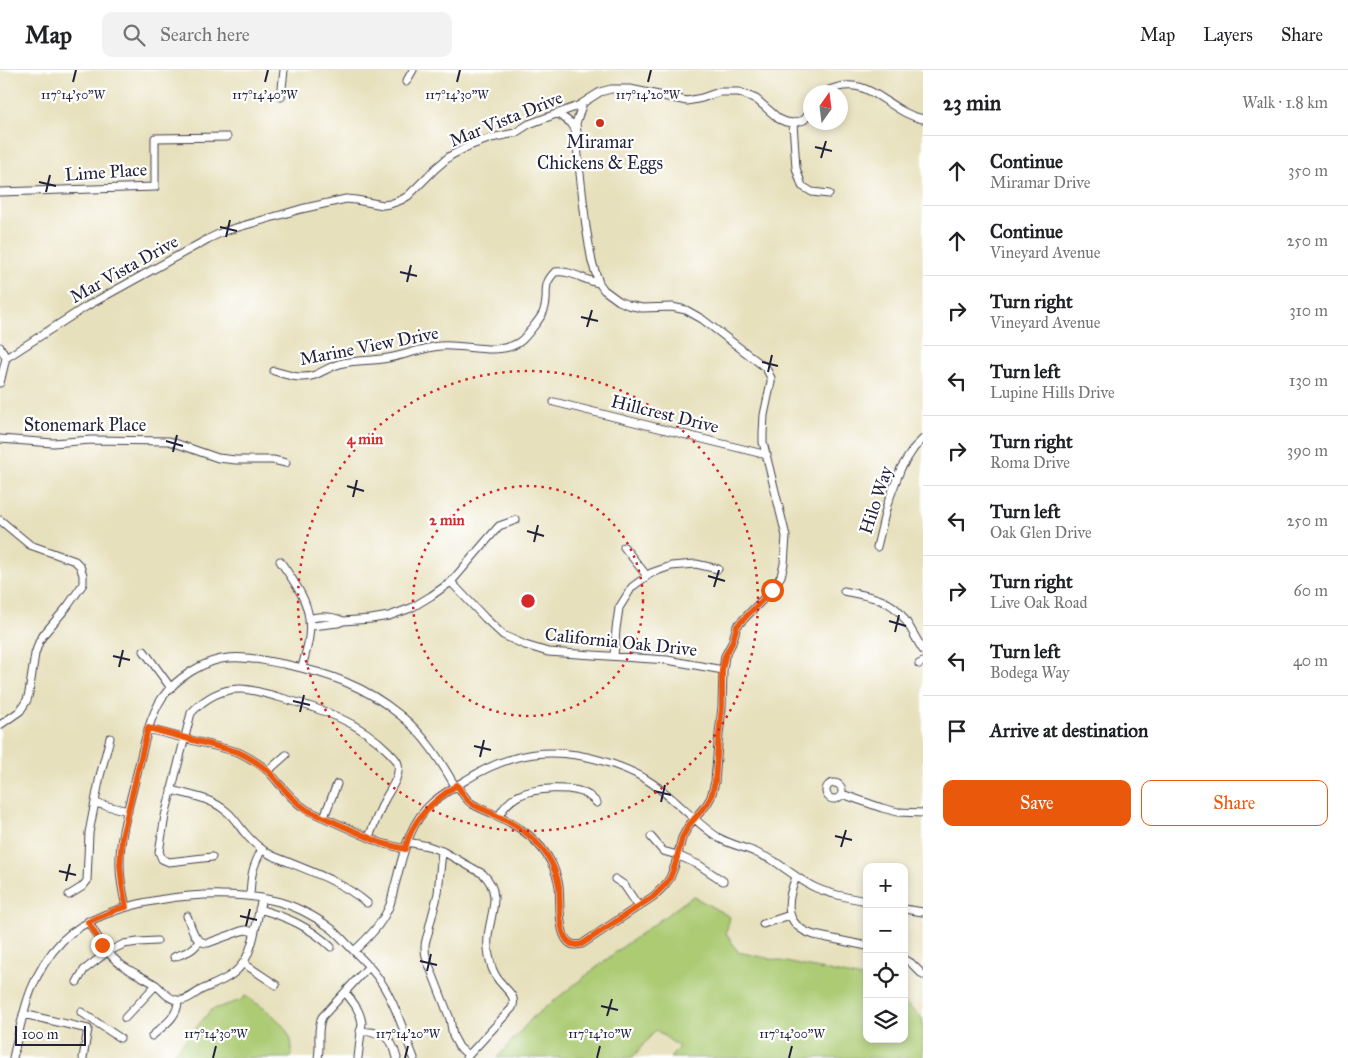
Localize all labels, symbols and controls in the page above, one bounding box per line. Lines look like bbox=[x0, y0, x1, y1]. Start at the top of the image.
search box bbox=[102, 12, 452, 57]
text: Map bbox=[25, 20, 72, 50]
icon: search bbox=[120, 21, 148, 49]
text: Search here bbox=[160, 23, 250, 46]
text: Map bbox=[1140, 24, 1175, 46]
text: Layers bbox=[1203, 24, 1253, 46]
text: Share bbox=[1281, 24, 1323, 46]
north arrow bbox=[803, 85, 848, 130]
street label: Mar Vista Drive bbox=[446, 86, 566, 152]
text: 117°14'50"W bbox=[41, 88, 106, 102]
text: 117°14'40"W bbox=[232, 88, 298, 102]
text: 117°14'30"W bbox=[425, 88, 489, 102]
text: 117°14'20"W bbox=[616, 88, 681, 102]
text: 23 min bbox=[943, 90, 1001, 116]
text: Walk · 1.8 km bbox=[1242, 93, 1328, 112]
marker: Miramar Chickens & Eggs bbox=[594, 117, 606, 129]
place label: Miramar Chickens & Eggs bbox=[537, 131, 663, 175]
text: Continue bbox=[990, 150, 1063, 173]
icon: ahead bbox=[943, 157, 971, 185]
street label: Lime Place bbox=[64, 158, 148, 186]
text: 350 m bbox=[1288, 161, 1328, 180]
text: Miramar Drive bbox=[990, 173, 1090, 192]
text: Continue bbox=[990, 220, 1063, 243]
icon: ahead bbox=[943, 227, 971, 255]
street label: Mar Vista Drive bbox=[66, 230, 182, 308]
text: 250 m bbox=[1287, 231, 1328, 250]
text: Vineyard Avenue bbox=[990, 243, 1100, 262]
text: Turn right bbox=[990, 290, 1073, 313]
icon: right bbox=[943, 297, 971, 325]
text: 310 m bbox=[1289, 301, 1328, 320]
text: Vineyard Avenue bbox=[990, 313, 1100, 332]
street label: Marine View Drive bbox=[298, 322, 440, 370]
text: Turn left bbox=[990, 360, 1060, 383]
icon: left bbox=[943, 367, 971, 395]
text: 130 m bbox=[1289, 371, 1328, 390]
text: Lupine Hills Drive bbox=[990, 383, 1115, 402]
street label: Hillcrest Drive bbox=[609, 390, 721, 438]
street label: Stonemark Place bbox=[24, 414, 146, 436]
text: 4 min bbox=[347, 430, 384, 449]
text: Turn right bbox=[990, 430, 1073, 453]
icon: right bbox=[943, 437, 971, 465]
text: 390 m bbox=[1287, 441, 1328, 460]
text: Roma Drive bbox=[990, 453, 1070, 472]
street label: Hilo Way bbox=[855, 463, 898, 537]
text: Turn left bbox=[990, 500, 1060, 523]
icon: left bbox=[943, 507, 971, 535]
text: 2 min bbox=[429, 511, 466, 529]
text: 250 m bbox=[1287, 511, 1328, 530]
text: Oak Glen Drive bbox=[990, 523, 1092, 542]
text: Turn right bbox=[990, 570, 1073, 593]
icon: right bbox=[943, 577, 971, 605]
route start bbox=[761, 579, 784, 602]
text: 60 m bbox=[1294, 581, 1328, 600]
centre of rings bbox=[519, 592, 537, 610]
text: Live Oak Road bbox=[990, 593, 1088, 612]
street label: California Oak Drive bbox=[544, 623, 698, 661]
text: Turn left bbox=[990, 640, 1060, 663]
icon: left bbox=[943, 647, 971, 675]
text: 40 m bbox=[1293, 651, 1328, 670]
text: Bodega Way bbox=[990, 663, 1070, 682]
icon: arrive bbox=[943, 717, 971, 745]
text: Arrive at destination bbox=[990, 719, 1148, 742]
button: Save bbox=[943, 780, 1131, 826]
button: Share bbox=[1141, 780, 1328, 826]
map controls bbox=[863, 863, 908, 1043]
button: + bbox=[863, 863, 908, 908]
button: − bbox=[863, 908, 908, 953]
route end bbox=[91, 934, 114, 957]
button: locate bbox=[863, 953, 908, 998]
button: layers bbox=[863, 998, 908, 1043]
scale bar bbox=[15, 1023, 86, 1046]
text: 100 m bbox=[22, 1026, 59, 1043]
text: 117°14'30"W bbox=[184, 1027, 248, 1041]
text: 117°14'20"W bbox=[376, 1027, 441, 1041]
text: 117°14'10"W bbox=[568, 1027, 632, 1041]
text: 117°14'00"W bbox=[759, 1027, 825, 1041]

